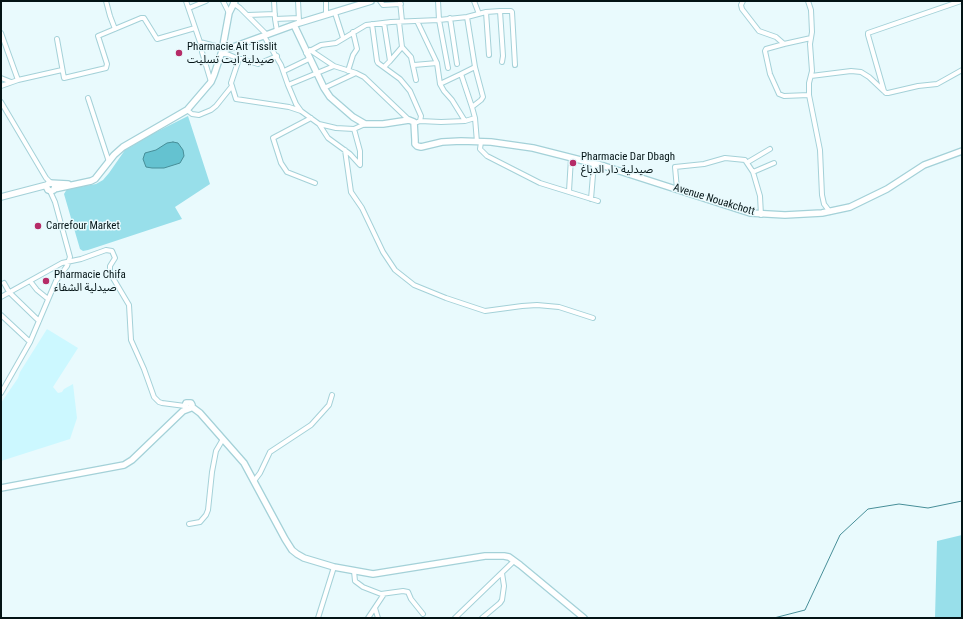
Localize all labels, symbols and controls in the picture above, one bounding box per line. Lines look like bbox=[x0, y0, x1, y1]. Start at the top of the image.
place label: Pharmacie Ait Tisslit صيدلية أيت تسليت bbox=[187, 40, 277, 66]
marker: Pharmacie Ait Tisslit صيدلية أيت تسليت bbox=[174, 48, 184, 58]
place label: Pharmacie Dar Dbagh صيدلية دار الدباغ bbox=[581, 150, 675, 176]
marker: Pharmacie Dar Dbagh صيدلية دار الدباغ bbox=[568, 158, 578, 168]
street label: Avenue Nouakchott bbox=[672, 181, 756, 219]
place label: Carrefour Market bbox=[46, 219, 120, 233]
marker: Carrefour Market bbox=[33, 221, 43, 231]
place label: Pharmacie Chifa صيدلية الشفاء bbox=[54, 268, 126, 294]
marker: Pharmacie Chifa صيدلية الشفاء bbox=[41, 276, 51, 286]

